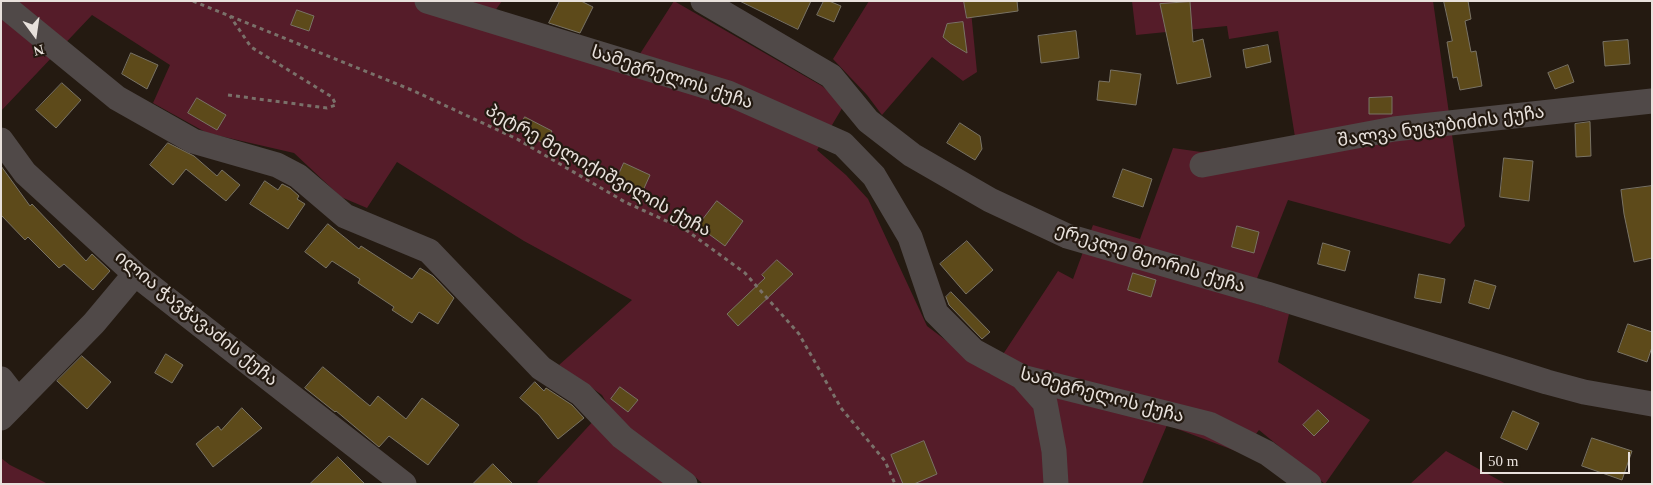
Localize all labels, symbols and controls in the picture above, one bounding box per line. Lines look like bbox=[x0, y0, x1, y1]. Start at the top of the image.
north arrow bbox=[10, 10, 60, 60]
text: N bbox=[32, 42, 45, 59]
street label: სამეგრელოს ქუჩა bbox=[588, 42, 756, 114]
street label: პეტრე მელიქიშვილის ქუჩა bbox=[482, 100, 714, 242]
street label: შალვა ნუცუბიძის ქუჩა bbox=[1336, 102, 1546, 152]
street label: ერეკლე მეორის ქუჩა bbox=[1052, 220, 1248, 298]
street label: ილია ჭავჭავაძის ქუჩა bbox=[110, 247, 282, 391]
street label: სამეგრელოს ქუჩა bbox=[1018, 364, 1186, 428]
scale bar bbox=[1483, 442, 1633, 474]
text: 50 m bbox=[1488, 453, 1518, 469]

